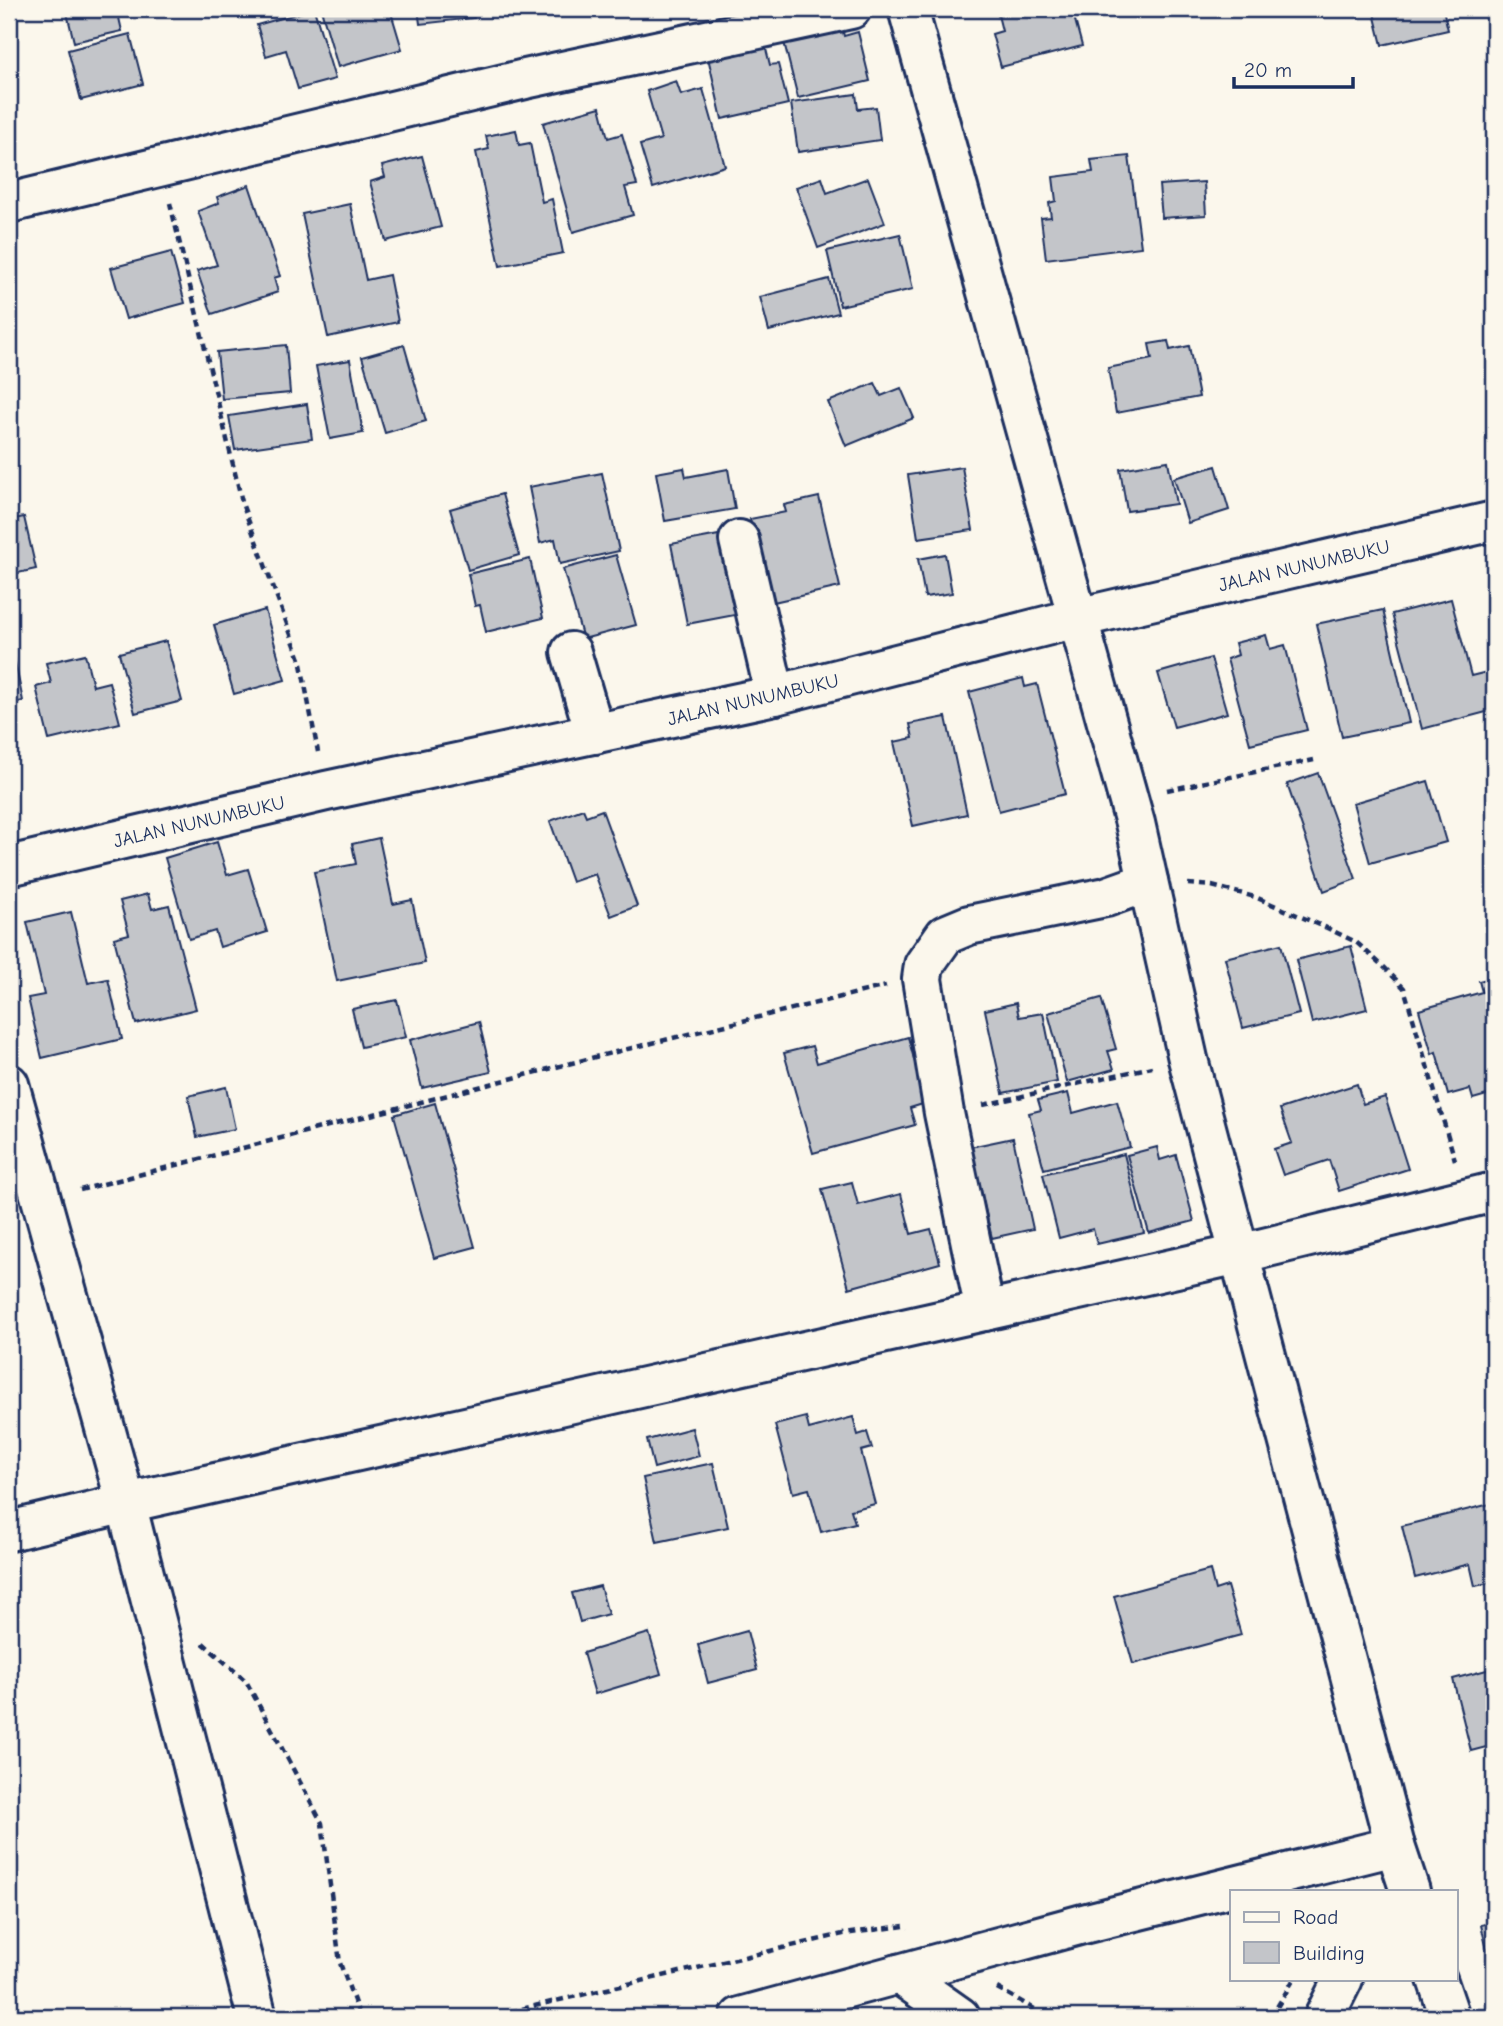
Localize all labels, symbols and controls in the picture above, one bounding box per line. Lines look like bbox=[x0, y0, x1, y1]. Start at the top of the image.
scale bar bbox=[1234, 46, 1352, 90]
text: 20 m bbox=[1244, 58, 1292, 82]
street label: JALAN NUNUMBUKU bbox=[1217, 536, 1392, 596]
street label: JALAN NUNUMBUKU bbox=[666, 670, 841, 730]
street label: JALAN NUNUMBUKU bbox=[112, 792, 287, 852]
legend bbox=[1230, 1890, 1458, 1980]
text: Road bbox=[1293, 1905, 1338, 1929]
text: Building bbox=[1293, 1941, 1365, 1965]

